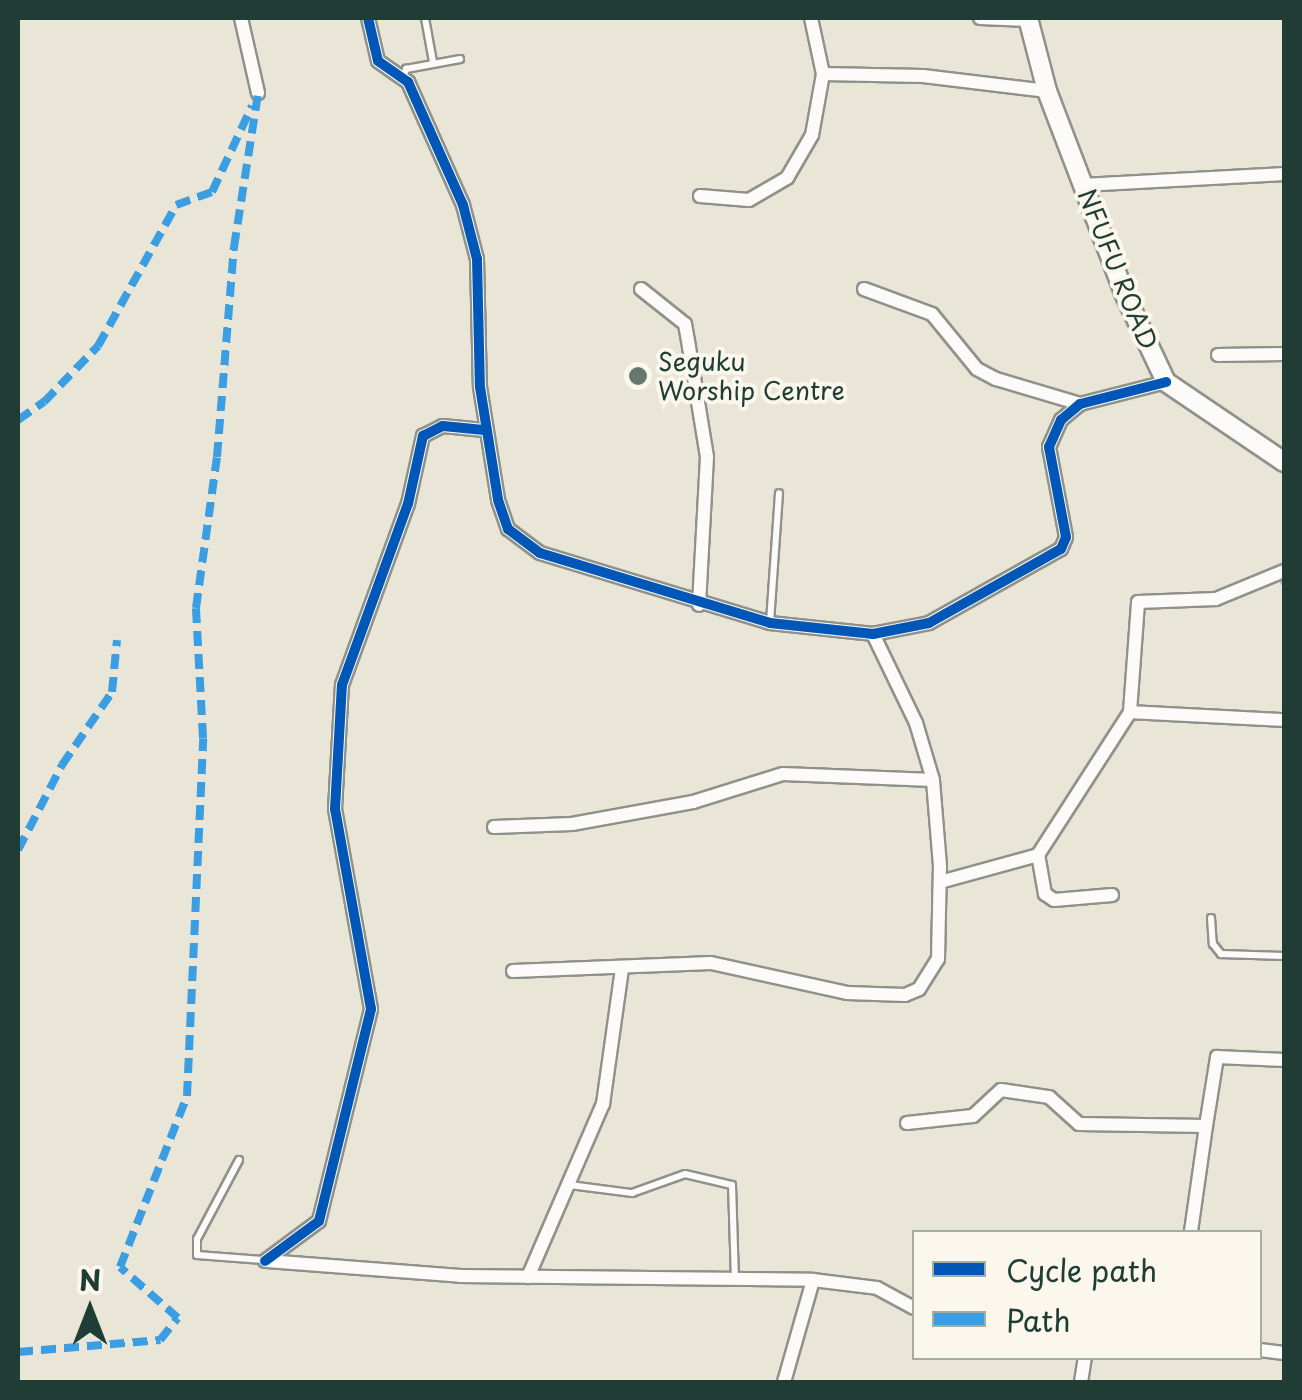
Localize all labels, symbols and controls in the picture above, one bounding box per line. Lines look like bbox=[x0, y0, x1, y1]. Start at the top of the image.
street label: NFUFU ROAD bbox=[1072, 184, 1164, 354]
place label: Seguku Worship Centre bbox=[658, 347, 845, 406]
marker: Seguku Worship Centre bbox=[627, 365, 649, 387]
legend bbox=[912, 1230, 1262, 1360]
text: Cycle path bbox=[1006, 1247, 1157, 1292]
text: N bbox=[79, 1258, 101, 1301]
north arrow bbox=[40, 1260, 140, 1360]
text: Path bbox=[1006, 1297, 1071, 1342]

